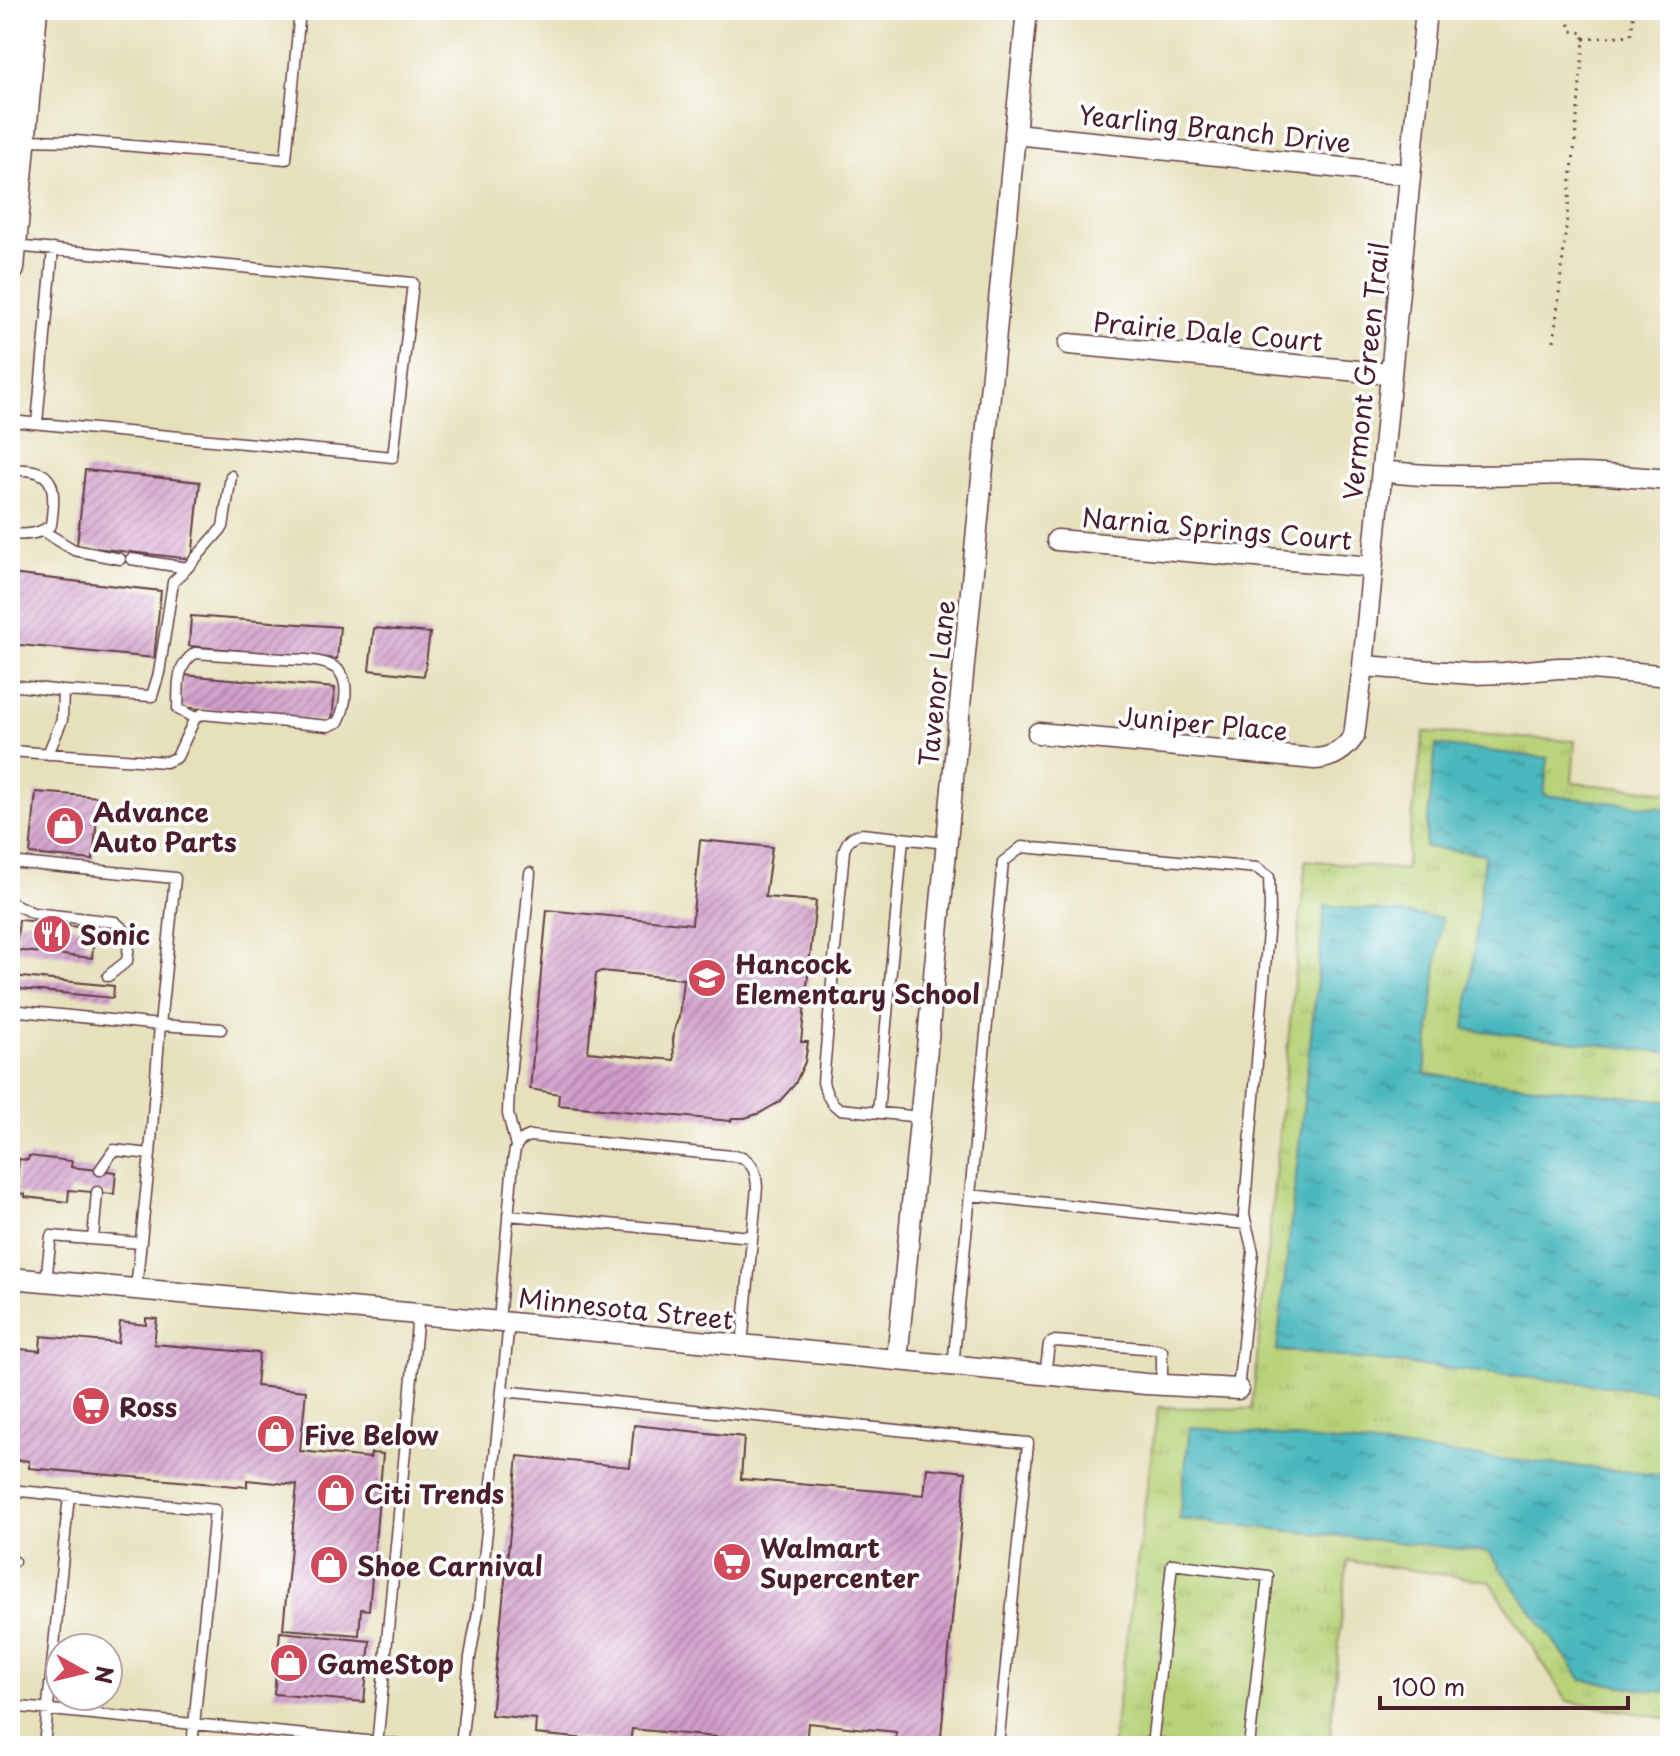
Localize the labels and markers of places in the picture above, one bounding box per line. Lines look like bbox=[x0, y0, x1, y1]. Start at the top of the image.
place label: Advance Auto Parts bbox=[93, 792, 237, 861]
shop icon: Advance Auto Parts bbox=[44, 805, 86, 847]
restaurant icon: Sonic bbox=[31, 913, 73, 955]
place label: Sonic bbox=[80, 915, 150, 954]
place label: Hancock Elementary School bbox=[735, 944, 980, 1013]
school or university icon: Hancock Elementary School bbox=[686, 957, 728, 999]
supermarket icon: Ross bbox=[70, 1385, 112, 1427]
place label: Ross bbox=[119, 1387, 177, 1426]
shop icon: Five Below bbox=[255, 1413, 297, 1455]
place label: Five Below bbox=[304, 1415, 439, 1454]
shop icon: Citi Trends bbox=[315, 1472, 357, 1514]
place label: Citi Trends bbox=[364, 1474, 504, 1513]
place label: Walmart Supercenter bbox=[760, 1528, 920, 1597]
supermarket icon: Walmart Supercenter bbox=[711, 1541, 753, 1583]
shop icon: Shoe Carnival bbox=[308, 1544, 350, 1586]
place label: Shoe Carnival bbox=[357, 1546, 543, 1585]
shop icon: GameStop bbox=[268, 1642, 310, 1684]
place label: GameStop bbox=[317, 1644, 454, 1683]

